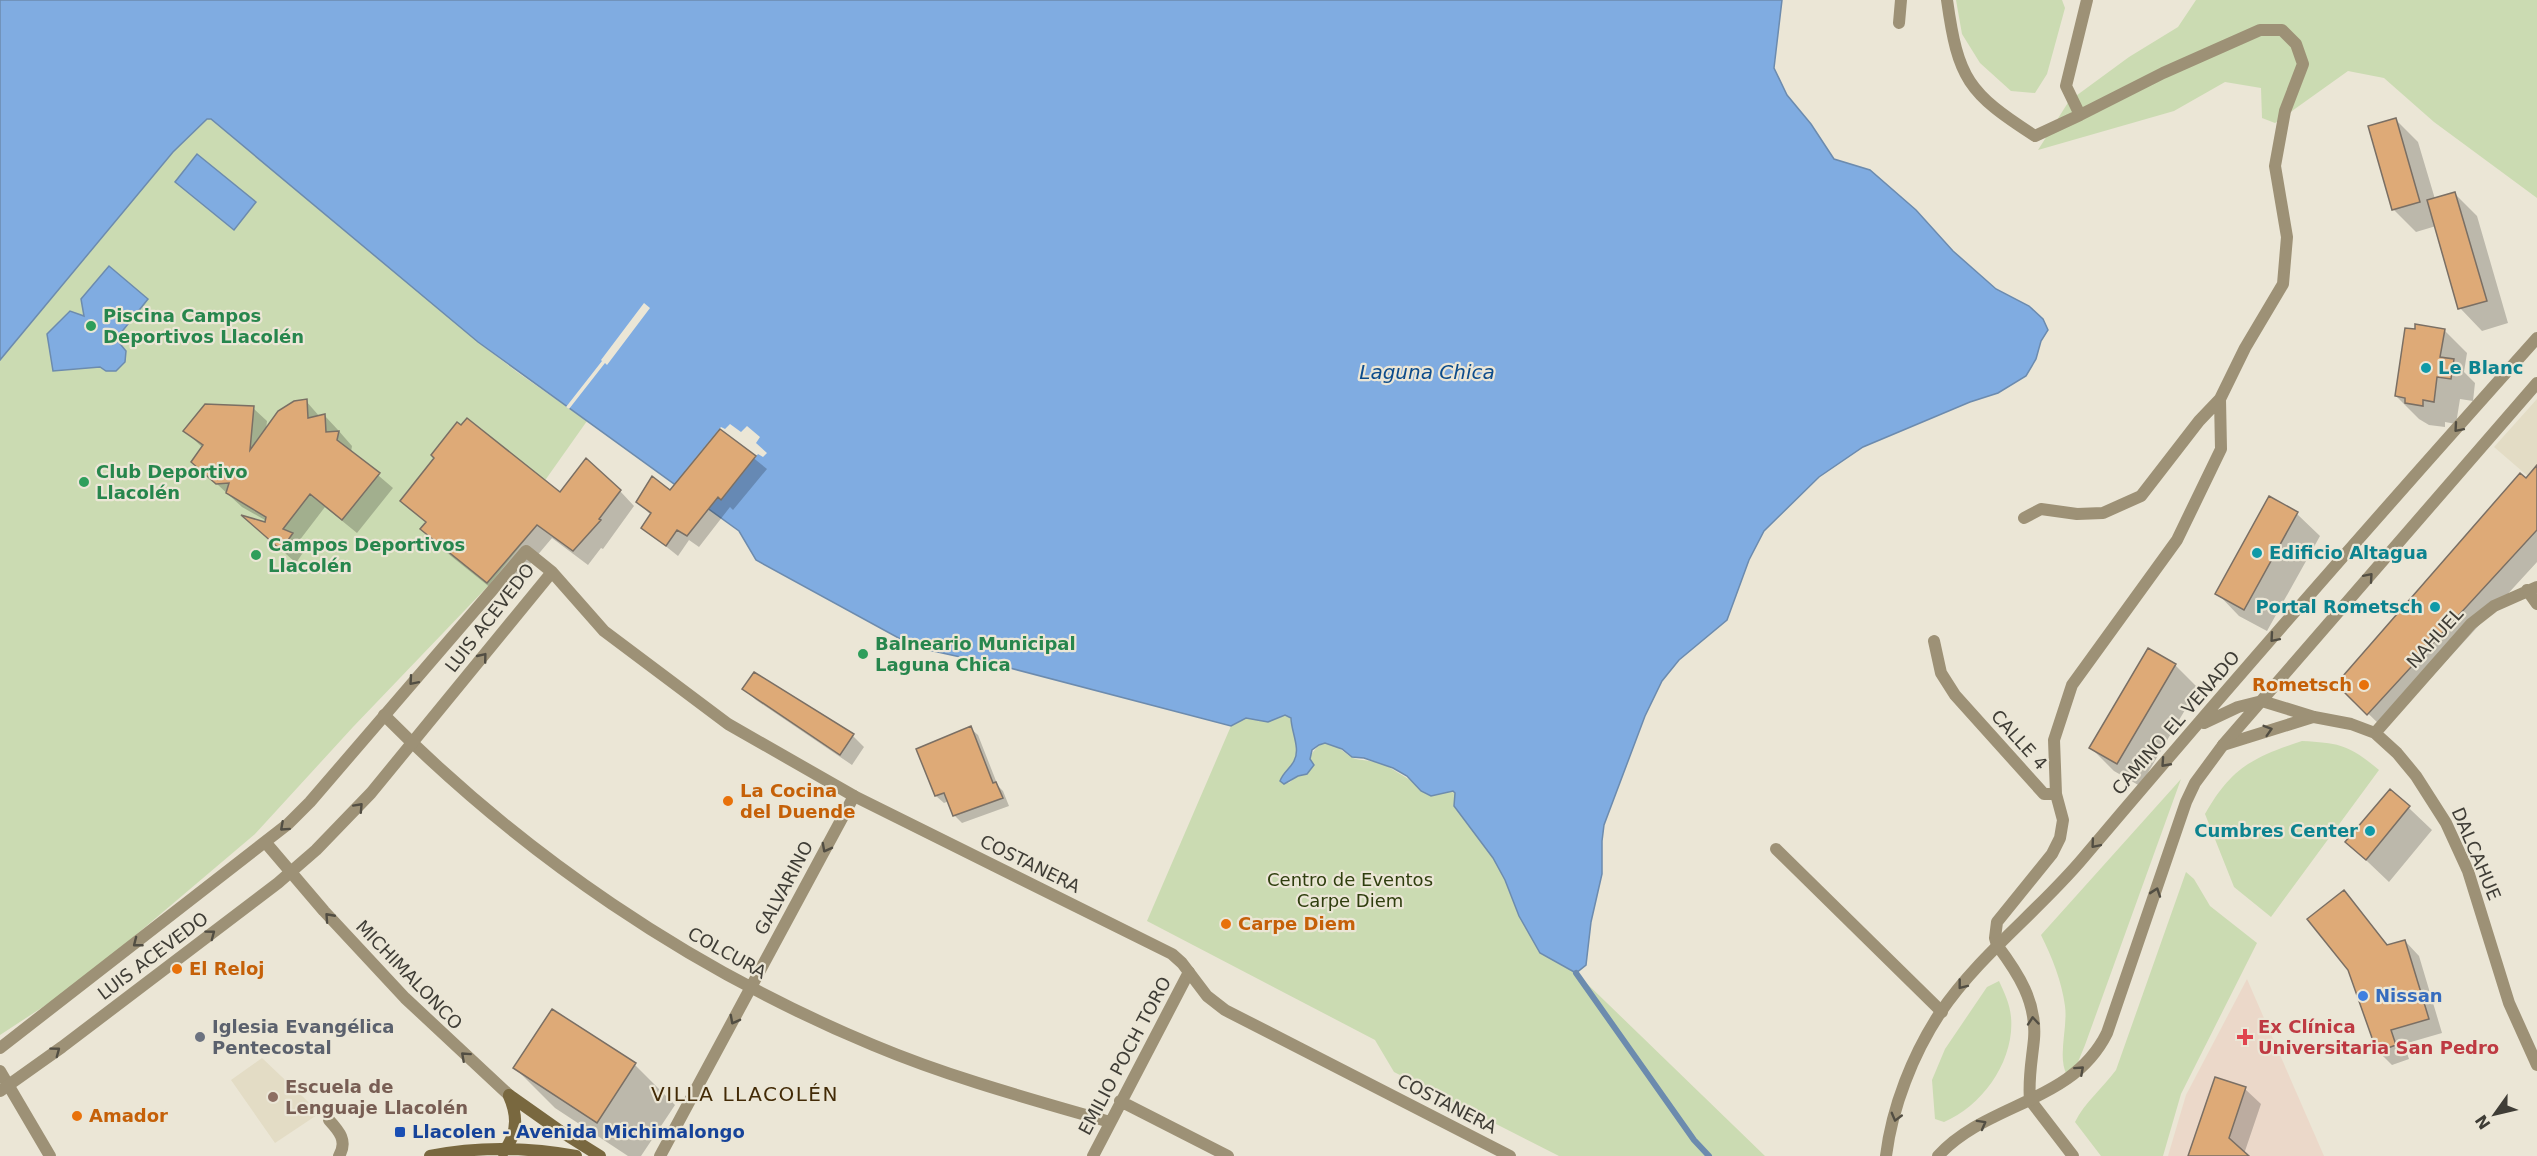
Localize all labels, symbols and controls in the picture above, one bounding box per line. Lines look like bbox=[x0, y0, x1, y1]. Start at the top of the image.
place label: Piscina Campos Deportivos Llacolén bbox=[103, 305, 304, 347]
marker: Piscina Campos Deportivos Llacolén bbox=[84, 319, 98, 333]
place label: Le Blanc bbox=[2438, 357, 2523, 378]
water label: Laguna Chica bbox=[1359, 360, 1495, 384]
marker: Le Blanc bbox=[2419, 361, 2433, 375]
one-way arrow bbox=[2454, 421, 2465, 431]
place label: Club Deportivo Llacolén bbox=[96, 461, 248, 503]
marker: Club Deportivo Llacolén bbox=[77, 475, 91, 489]
place label: Campos Deportivos Llacolén bbox=[268, 534, 465, 576]
place label: Edificio Altagua bbox=[2269, 542, 2428, 563]
marker: Edificio Altagua bbox=[2250, 546, 2264, 560]
marker: Campos Deportivos Llacolén bbox=[249, 548, 263, 562]
street label: LUIS ACEVEDO bbox=[441, 559, 539, 676]
one-way arrow bbox=[2362, 574, 2373, 584]
place label: Portal Rometsch bbox=[2255, 596, 2423, 617]
marker: Portal Rometsch bbox=[2428, 600, 2442, 614]
street label: NAHUEL bbox=[2402, 603, 2467, 672]
one-way arrow bbox=[2271, 631, 2282, 642]
place label: Balneario Municipal Laguna Chica bbox=[875, 633, 1076, 675]
street label: CAMINO EL VENADO bbox=[2107, 646, 2244, 799]
marker: Balneario Municipal Laguna Chica bbox=[856, 647, 870, 661]
one-way arrow bbox=[476, 652, 487, 663]
one-way arrow bbox=[409, 674, 420, 685]
place label: Rometsch bbox=[2252, 674, 2352, 695]
marker: Rometsch bbox=[2357, 678, 2371, 692]
street label: CALLE 4 bbox=[1987, 705, 2052, 774]
one-way arrow bbox=[2262, 724, 2273, 737]
one-way arrow bbox=[2161, 756, 2172, 767]
place label: La Cocina del Duende bbox=[740, 780, 855, 822]
marker: La Cocina del Duende bbox=[721, 794, 735, 808]
one-way arrow bbox=[352, 803, 363, 813]
street label: DALCAHUE bbox=[2447, 804, 2505, 903]
one-way arrow bbox=[280, 820, 291, 831]
place label: Cumbres Center bbox=[2194, 820, 2358, 841]
marker: Cumbres Center bbox=[2363, 824, 2377, 838]
street label: COSTANERA bbox=[977, 830, 1084, 897]
street label: GALVARINO bbox=[750, 837, 817, 938]
one-way arrow bbox=[2092, 837, 2103, 848]
one-way arrow bbox=[822, 841, 833, 852]
park label: Centro de Eventos Carpe Diem bbox=[1267, 869, 1433, 911]
one-way arrow bbox=[2149, 887, 2162, 898]
street label: LUIS ACEVEDO bbox=[94, 907, 212, 1004]
one-way arrow bbox=[325, 913, 336, 923]
place label: Carpe Diem bbox=[1238, 913, 1356, 934]
street label: MICHIMALONCO bbox=[352, 916, 467, 1034]
marker: Carpe Diem bbox=[1219, 917, 1233, 931]
street label: COLCURA bbox=[684, 922, 771, 983]
one-way arrow bbox=[205, 930, 216, 941]
one-way arrow bbox=[132, 935, 143, 946]
place label: El Reloj bbox=[189, 958, 265, 979]
marker: El Reloj bbox=[170, 962, 184, 976]
street label: EMILIO POCH TORO bbox=[1074, 973, 1175, 1138]
one-way arrow bbox=[1958, 978, 1969, 989]
place label: Nissan bbox=[2375, 985, 2443, 1006]
marker: Nissan bbox=[2356, 989, 2370, 1003]
one-way arrow bbox=[730, 1013, 741, 1024]
place label: Iglesia Evangélica Pentecostal bbox=[212, 1016, 395, 1058]
one-way arrow bbox=[2027, 1016, 2040, 1026]
place label: Ex Clínica Universitaria San Pedro bbox=[2258, 1016, 2499, 1058]
marker: Ex Clínica Universitaria San Pedro bbox=[2236, 1028, 2254, 1046]
marker: Iglesia Evangélica Pentecostal bbox=[193, 1030, 207, 1044]
one-way arrow bbox=[49, 1048, 60, 1059]
one-way arrow bbox=[461, 1052, 472, 1063]
one-way arrow bbox=[2073, 1066, 2084, 1077]
street label: COSTANERA bbox=[1394, 1069, 1501, 1138]
place label: Escuela de Lenguaje Llacolén bbox=[285, 1076, 468, 1118]
district label: VILLA LLACOLÉN bbox=[651, 1082, 839, 1106]
north arrow bbox=[2465, 1084, 2525, 1144]
marker: Escuela de Lenguaje Llacolén bbox=[266, 1090, 280, 1104]
place label: Amador bbox=[89, 1105, 168, 1126]
marker: Amador bbox=[70, 1109, 84, 1123]
one-way arrow bbox=[1890, 1111, 1903, 1121]
text: N bbox=[2471, 1111, 2495, 1133]
one-way arrow bbox=[1975, 1120, 1986, 1131]
place label: Llacolen - Avenida Michimalongo bbox=[412, 1121, 745, 1142]
marker: Llacolen - Avenida Michimalongo bbox=[393, 1125, 407, 1139]

